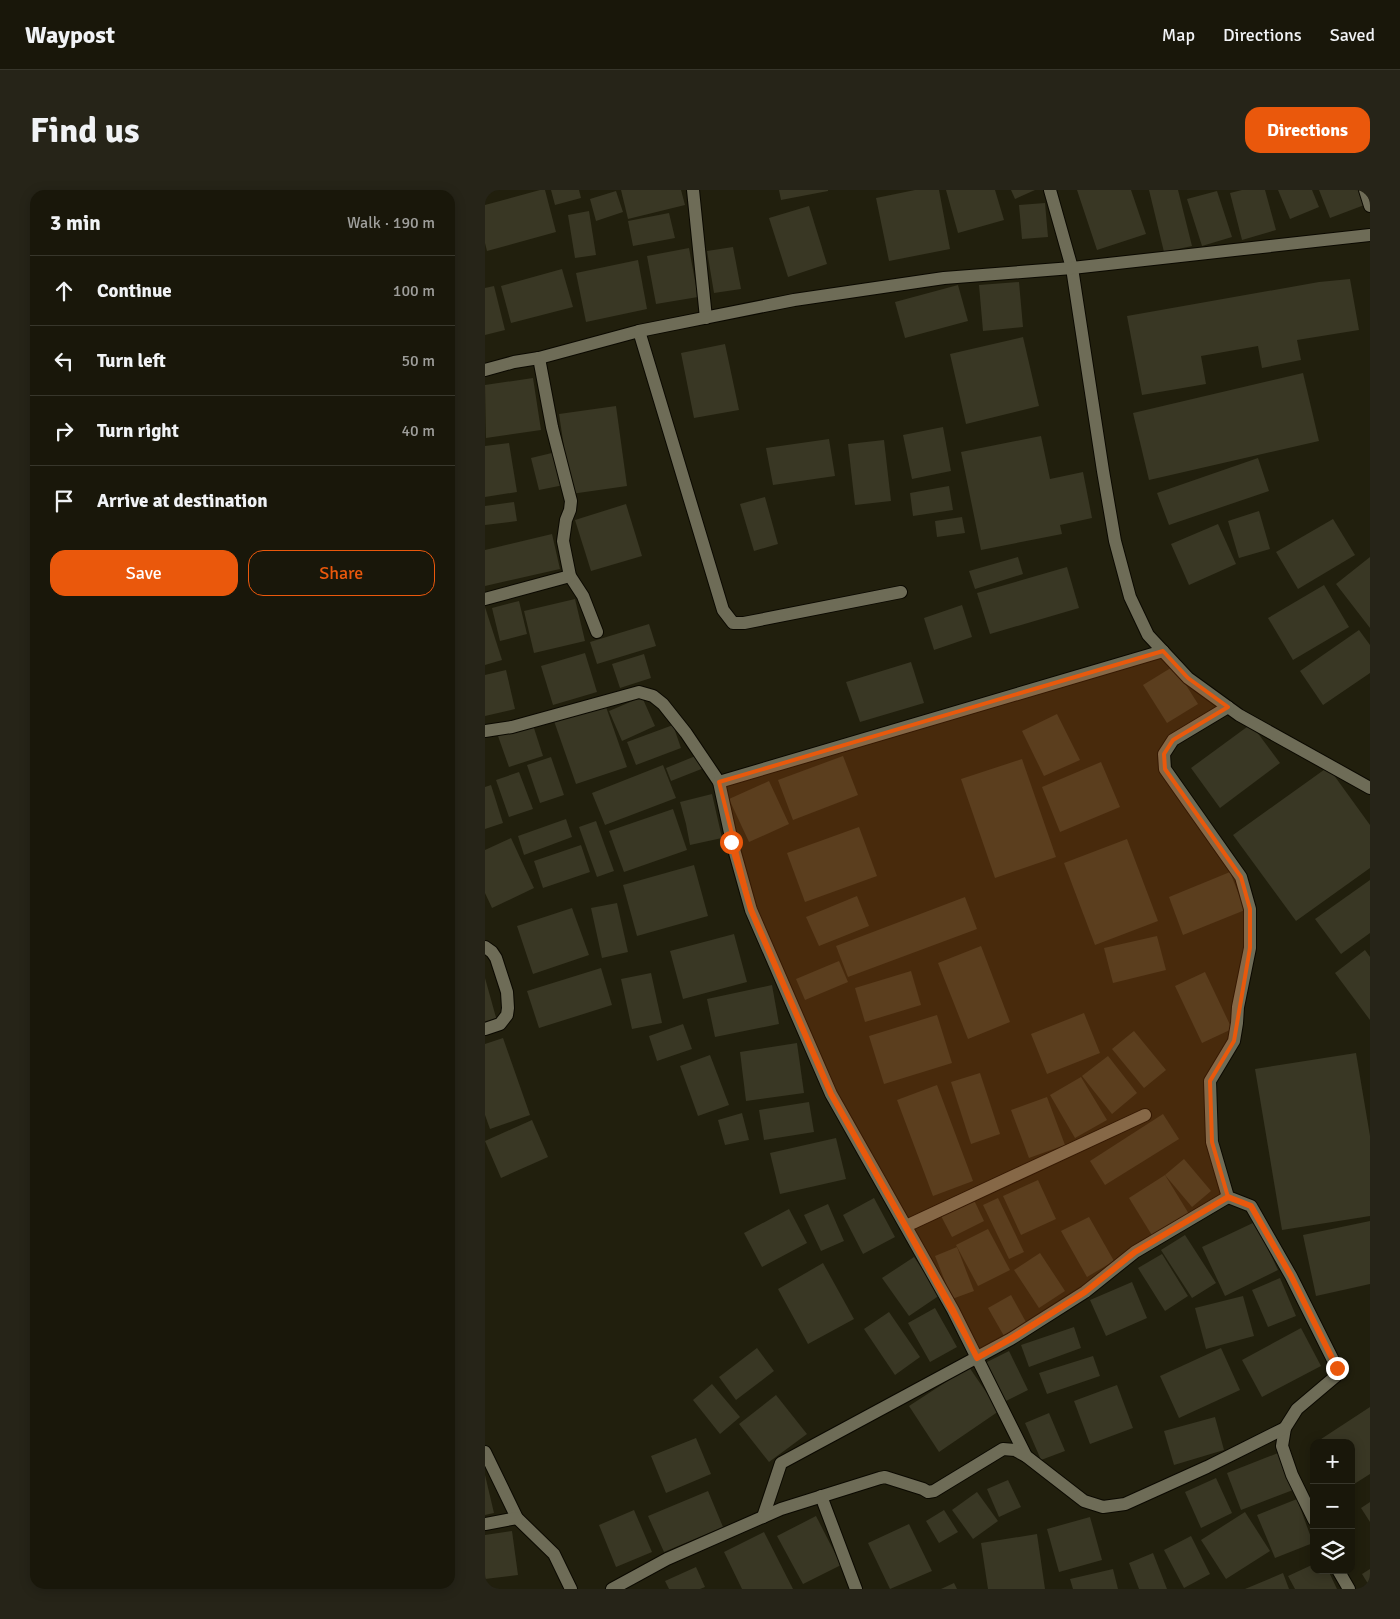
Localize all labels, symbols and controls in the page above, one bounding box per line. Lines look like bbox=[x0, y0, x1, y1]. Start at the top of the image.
text: Waypost bbox=[25, 20, 115, 50]
text: Map bbox=[1162, 24, 1195, 46]
text: Directions bbox=[1223, 24, 1302, 46]
text: Saved bbox=[1330, 24, 1375, 46]
button: Directions bbox=[1245, 107, 1370, 153]
text: Find us bbox=[30, 109, 140, 152]
text: 3 min bbox=[50, 210, 101, 236]
text: Walk · 190 m bbox=[347, 213, 435, 233]
icon: ahead bbox=[50, 277, 78, 305]
text: Continue bbox=[97, 279, 172, 303]
text: 100 m bbox=[393, 281, 435, 301]
icon: left bbox=[50, 347, 78, 375]
text: Turn left bbox=[97, 349, 166, 373]
text: 50 m bbox=[401, 351, 435, 371]
icon: right bbox=[50, 417, 78, 445]
text: Turn right bbox=[97, 419, 179, 443]
text: 40 m bbox=[401, 421, 435, 441]
icon: arrive bbox=[50, 487, 78, 515]
text: Arrive at destination bbox=[97, 489, 268, 513]
button: Save bbox=[50, 550, 238, 596]
button: Share bbox=[248, 550, 435, 596]
route start bbox=[720, 831, 743, 854]
route end bbox=[1326, 1357, 1349, 1380]
map controls bbox=[1310, 1439, 1355, 1574]
button: + bbox=[1310, 1439, 1355, 1484]
button: − bbox=[1310, 1484, 1355, 1529]
button: layers bbox=[1310, 1529, 1355, 1574]

